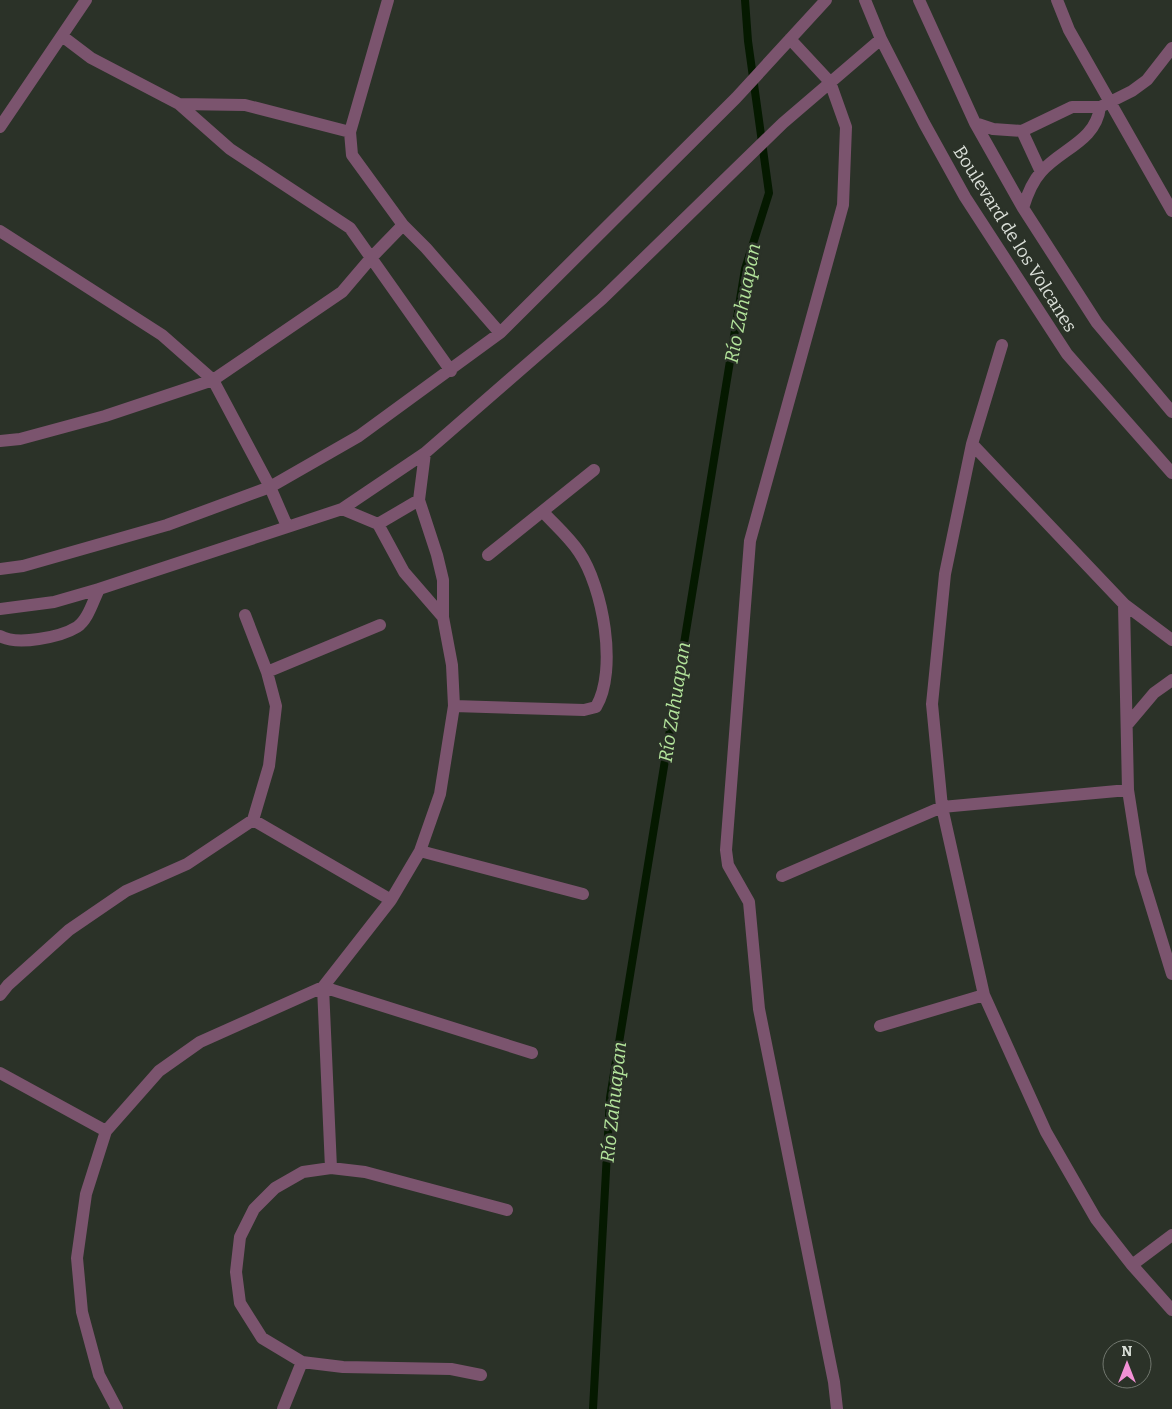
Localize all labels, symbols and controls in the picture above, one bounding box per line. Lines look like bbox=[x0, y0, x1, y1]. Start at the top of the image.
street label: Boulevard de los Volcanes bbox=[949, 142, 1081, 336]
water label: Río Zahuapan bbox=[720, 241, 765, 365]
water label: Río Zahuapan bbox=[654, 640, 695, 764]
water label: Río Zahuapan bbox=[596, 1040, 631, 1164]
north arrow bbox=[1102, 1339, 1152, 1389]
text: N bbox=[1122, 1343, 1133, 1360]

